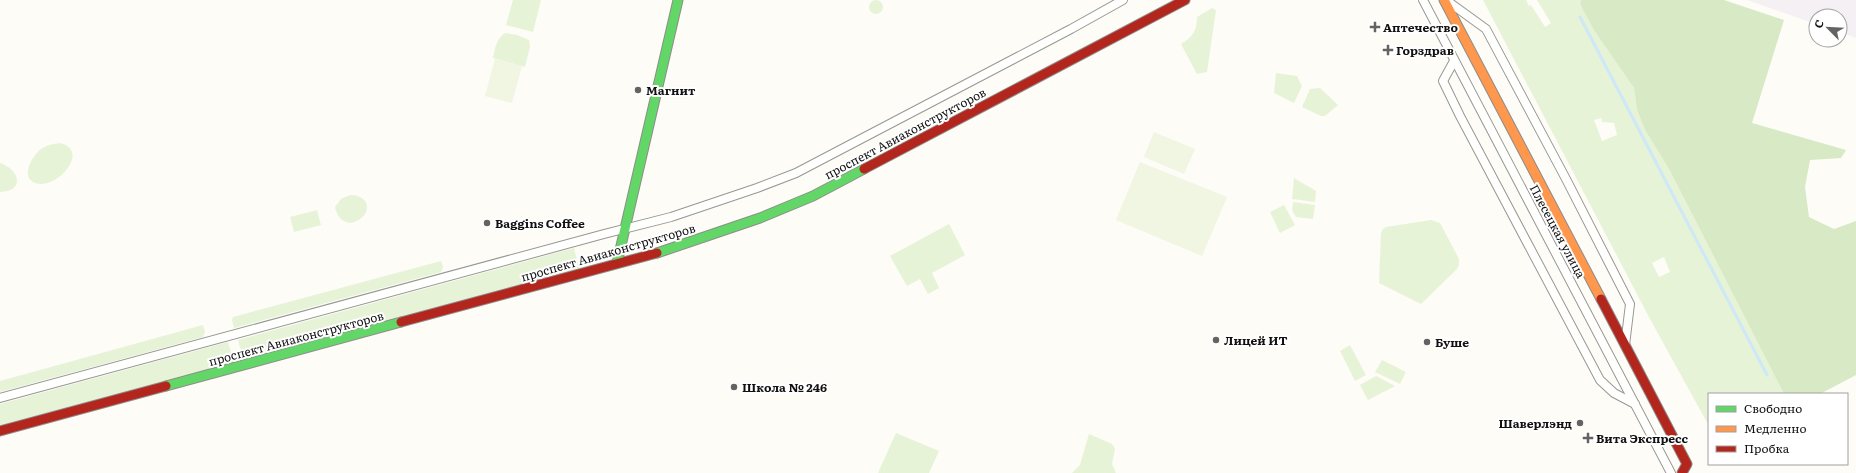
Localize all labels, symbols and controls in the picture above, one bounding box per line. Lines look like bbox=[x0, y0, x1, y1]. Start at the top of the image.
north arrow bbox=[1808, 8, 1848, 48]
text: С bbox=[1809, 17, 1827, 30]
place label: Аптечество bbox=[1383, 18, 1458, 36]
marker: Аптечество bbox=[1370, 22, 1380, 32]
place label: Горздрав bbox=[1396, 41, 1454, 59]
marker: Горздрав bbox=[1383, 45, 1393, 55]
place label: Магнит bbox=[646, 81, 696, 99]
street label: проспект Авиаконструкторов bbox=[821, 83, 989, 183]
marker: Магнит bbox=[633, 85, 643, 95]
street label: Плесецкая улица bbox=[1526, 181, 1591, 282]
place label: Baggins Coffee bbox=[495, 214, 585, 232]
marker: Baggins Coffee bbox=[482, 218, 492, 228]
street label: проспект Авиаконструкторов bbox=[519, 218, 698, 286]
street label: проспект Авиаконструкторов bbox=[206, 306, 386, 370]
place label: Лицей ИТ bbox=[1224, 331, 1287, 349]
place label: Буше bbox=[1435, 333, 1469, 351]
marker: Лицей ИТ bbox=[1211, 335, 1221, 345]
marker: Буше bbox=[1422, 337, 1432, 347]
place label: Школа № 246 bbox=[742, 378, 827, 396]
marker: Школа № 246 bbox=[729, 382, 739, 392]
legend bbox=[1708, 393, 1848, 465]
text: Свободно bbox=[1744, 399, 1802, 417]
place label: Шаверлэнд bbox=[1498, 414, 1572, 432]
marker: Шаверлэнд bbox=[1575, 418, 1585, 428]
text: Медленно bbox=[1744, 419, 1807, 437]
place label: Вита Экспресс bbox=[1596, 429, 1689, 447]
marker: Вита Экспресс bbox=[1583, 433, 1593, 443]
text: Пробка bbox=[1744, 439, 1790, 457]

